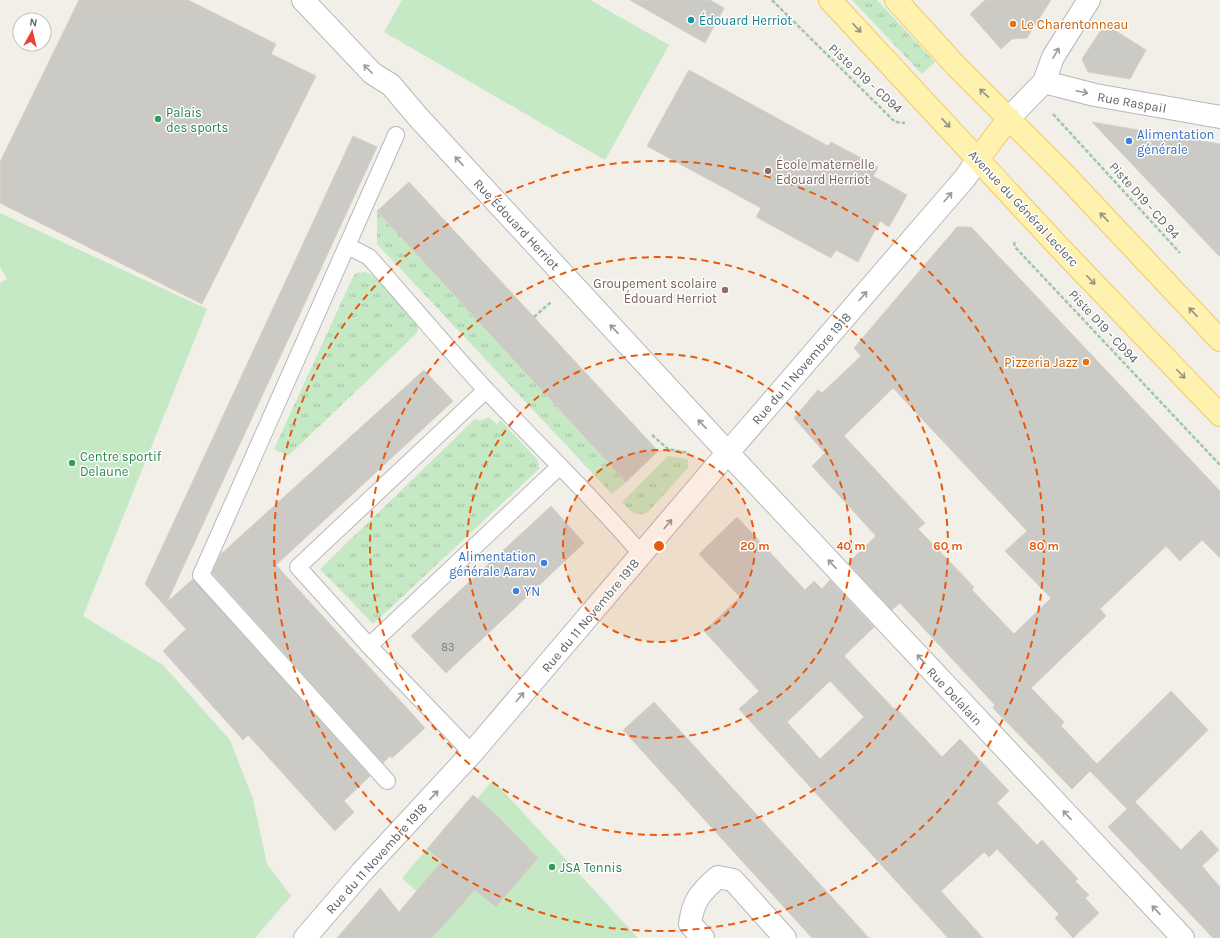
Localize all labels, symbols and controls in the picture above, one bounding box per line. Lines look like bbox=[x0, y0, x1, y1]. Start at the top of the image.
place label: Édouard Herriot bbox=[699, 11, 792, 28]
north arrow bbox=[12, 12, 52, 52]
marker: Édouard Herriot bbox=[686, 15, 696, 25]
text: N bbox=[29, 16, 38, 30]
place label: Le Charentonneau bbox=[1021, 17, 1128, 32]
marker: Le Charentonneau bbox=[1008, 19, 1018, 29]
one-way arrow bbox=[852, 23, 862, 33]
street label: Piste D19 - CD94 bbox=[826, 40, 906, 116]
one-way arrow bbox=[1052, 47, 1060, 59]
one-way arrow bbox=[363, 64, 373, 74]
one-way arrow bbox=[979, 89, 989, 98]
one-way arrow bbox=[1075, 89, 1088, 97]
street label: Rue Raspail bbox=[1096, 89, 1168, 116]
place label: Palais des sports bbox=[166, 105, 228, 135]
marker: Palais des sports bbox=[153, 114, 163, 124]
one-way arrow bbox=[941, 118, 951, 128]
place label: Alimentation générale bbox=[1137, 127, 1214, 157]
marker: Alimentation générale bbox=[1124, 136, 1134, 146]
street label: Avenue du Général Leclerc bbox=[966, 147, 1082, 270]
place label: École maternelle Edouard Herriot bbox=[776, 155, 875, 187]
one-way arrow bbox=[454, 156, 464, 166]
street label: Piste D19 - CD 94 bbox=[1106, 159, 1183, 242]
marker: École maternelle Edouard Herriot bbox=[763, 166, 773, 176]
street label: Rue Édouard Herriot bbox=[471, 174, 564, 273]
one-way arrow bbox=[944, 192, 953, 203]
one-way arrow bbox=[1099, 212, 1109, 222]
one-way arrow bbox=[1087, 275, 1096, 285]
place label: Groupement scolaire Édouard Herriot bbox=[593, 276, 717, 306]
marker: Groupement scolaire Édouard Herriot bbox=[720, 285, 730, 295]
street label: Piste D19 - CD94 bbox=[1066, 286, 1142, 366]
one-way arrow bbox=[859, 291, 868, 301]
one-way arrow bbox=[1188, 307, 1198, 317]
street label: Rue du 11 Novembre 1918 bbox=[749, 309, 854, 427]
one-way arrow bbox=[610, 324, 619, 334]
place label: Pizzeria Jazz bbox=[1004, 355, 1078, 370]
marker: Pizzeria Jazz bbox=[1081, 357, 1091, 367]
one-way arrow bbox=[1176, 369, 1186, 379]
one-way arrow bbox=[697, 419, 707, 429]
place label: Centre sportif Delaune bbox=[80, 449, 162, 479]
marker: Centre sportif Delaune bbox=[67, 458, 77, 468]
one-way arrow bbox=[663, 518, 672, 529]
centre of rings bbox=[652, 539, 666, 553]
text: 20 m bbox=[740, 539, 770, 553]
text: 40 m bbox=[836, 539, 866, 553]
text: 60 m bbox=[933, 539, 963, 553]
text: 80 m bbox=[1029, 539, 1059, 553]
place label: Alimentation générale Aarav bbox=[449, 549, 536, 579]
street label: Rue du 11 Novembre 1918 bbox=[538, 555, 642, 675]
marker: Alimentation générale Aarav bbox=[539, 558, 549, 568]
one-way arrow bbox=[827, 559, 837, 569]
place label: YN bbox=[524, 584, 540, 599]
marker: YN bbox=[511, 586, 521, 596]
house number: 83 bbox=[441, 641, 455, 654]
one-way arrow bbox=[917, 654, 926, 664]
street label: Rue Delalain bbox=[924, 664, 985, 729]
one-way arrow bbox=[516, 692, 525, 703]
one-way arrow bbox=[429, 790, 438, 800]
street label: Rue du 11 Novembre 1918 bbox=[323, 800, 430, 917]
one-way arrow bbox=[1062, 810, 1072, 820]
place label: JSA Tennis bbox=[560, 860, 622, 875]
marker: JSA Tennis bbox=[547, 862, 557, 872]
one-way arrow bbox=[1152, 905, 1161, 915]

